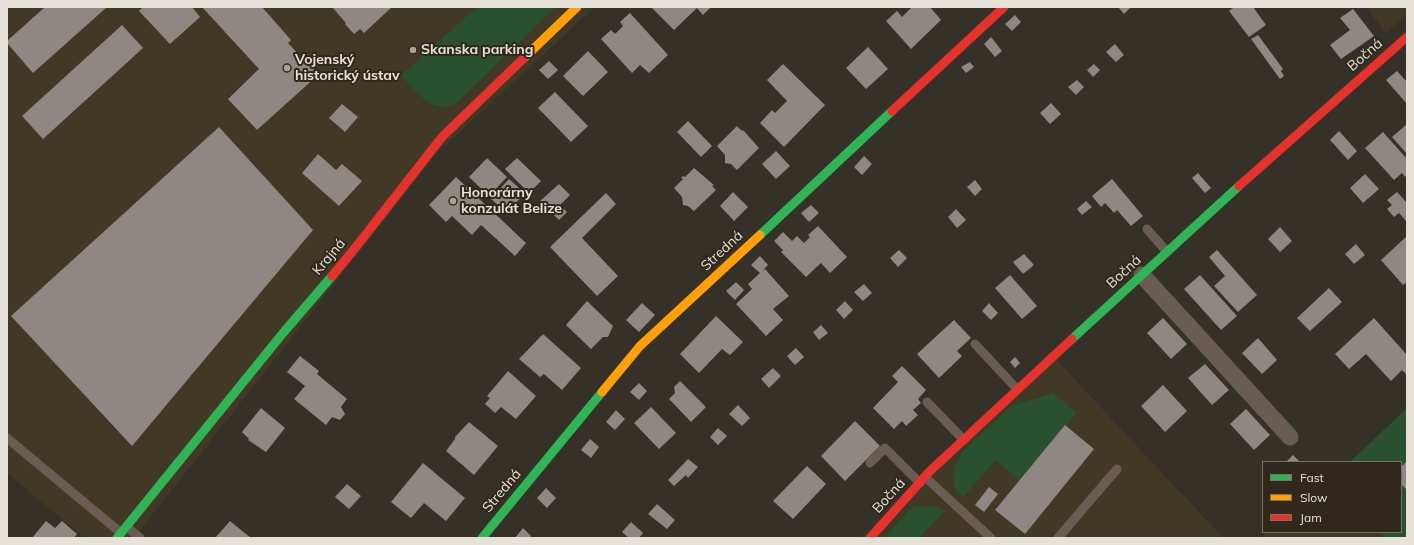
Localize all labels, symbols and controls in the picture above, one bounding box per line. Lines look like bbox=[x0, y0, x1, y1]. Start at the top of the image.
street label: Bočná bbox=[1344, 35, 1386, 75]
place label: Skanska parking bbox=[421, 42, 533, 58]
marker: Skanska parking bbox=[408, 45, 418, 55]
place label: Vojenský historický ústav bbox=[295, 52, 400, 84]
marker: Vojenský historický ústav bbox=[282, 63, 292, 73]
place label: Honorárny konzulát Belize bbox=[461, 185, 562, 218]
marker: Honorárny konzulát Belize bbox=[448, 196, 458, 206]
street label: Stredná bbox=[698, 227, 746, 275]
street label: Krajná bbox=[309, 235, 349, 279]
street label: Bočná bbox=[1103, 252, 1145, 292]
legend bbox=[1262, 461, 1402, 533]
street label: Stredná bbox=[479, 466, 525, 516]
text: Fast bbox=[1300, 470, 1324, 485]
street label: Bočná bbox=[869, 475, 909, 517]
text: Slow bbox=[1300, 490, 1328, 505]
text: Jam bbox=[1300, 510, 1322, 525]

